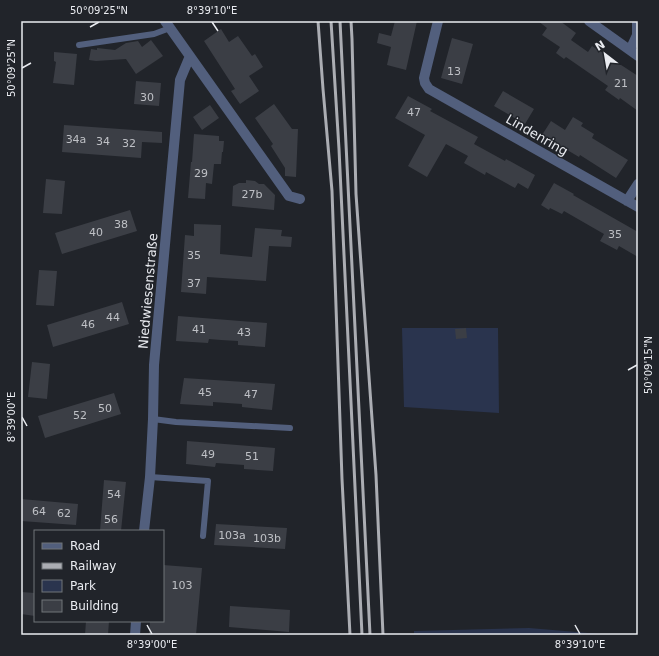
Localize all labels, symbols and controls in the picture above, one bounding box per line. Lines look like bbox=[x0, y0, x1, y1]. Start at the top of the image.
text: 50°09'25"N bbox=[70, 5, 128, 16]
text: 8°39'10"E bbox=[187, 5, 237, 16]
north arrow bbox=[585, 34, 625, 74]
text: N bbox=[593, 38, 607, 54]
text: 50°09'25"N bbox=[6, 39, 17, 97]
house number: 13 bbox=[447, 65, 461, 78]
house number: 21 bbox=[614, 77, 628, 90]
house number: 30 bbox=[140, 91, 154, 104]
house number: 47 bbox=[407, 106, 421, 119]
street label: Lindenring bbox=[503, 111, 571, 159]
house number: 34a bbox=[66, 133, 86, 146]
house number: 34 bbox=[96, 135, 110, 148]
house number: 32 bbox=[122, 137, 136, 150]
house number: 29 bbox=[194, 167, 208, 180]
house number: 27b bbox=[242, 188, 263, 201]
house number: 38 bbox=[114, 218, 128, 231]
house number: 40 bbox=[89, 226, 103, 239]
house number: 35 bbox=[608, 228, 622, 241]
street label: Niedwiesenstraße bbox=[135, 232, 161, 350]
house number: 35 bbox=[187, 249, 201, 262]
house number: 37 bbox=[187, 277, 201, 290]
house number: 44 bbox=[106, 311, 120, 324]
house number: 46 bbox=[81, 318, 95, 331]
house number: 41 bbox=[192, 323, 206, 336]
house number: 43 bbox=[237, 326, 251, 339]
text: 50°09'15"N bbox=[643, 336, 654, 394]
house number: 45 bbox=[198, 386, 212, 399]
house number: 47 bbox=[244, 388, 258, 401]
text: 8°39'00"E bbox=[6, 392, 17, 442]
house number: 50 bbox=[98, 402, 112, 415]
house number: 52 bbox=[73, 409, 87, 422]
house number: 49 bbox=[201, 448, 215, 461]
house number: 51 bbox=[245, 450, 259, 463]
house number: 54 bbox=[107, 488, 121, 501]
house number: 64 bbox=[32, 505, 46, 518]
house number: 62 bbox=[57, 507, 71, 520]
house number: 56 bbox=[104, 513, 118, 526]
house number: 103a bbox=[218, 529, 246, 542]
legend bbox=[34, 530, 164, 622]
house number: 103b bbox=[253, 532, 281, 545]
text: Road bbox=[70, 539, 100, 553]
text: Railway bbox=[70, 559, 116, 573]
text: Park bbox=[70, 579, 96, 593]
house number: 103 bbox=[172, 579, 193, 592]
text: Building bbox=[70, 599, 119, 613]
text: 8°39'00"E bbox=[127, 639, 177, 650]
text: 8°39'10"E bbox=[555, 639, 605, 650]

